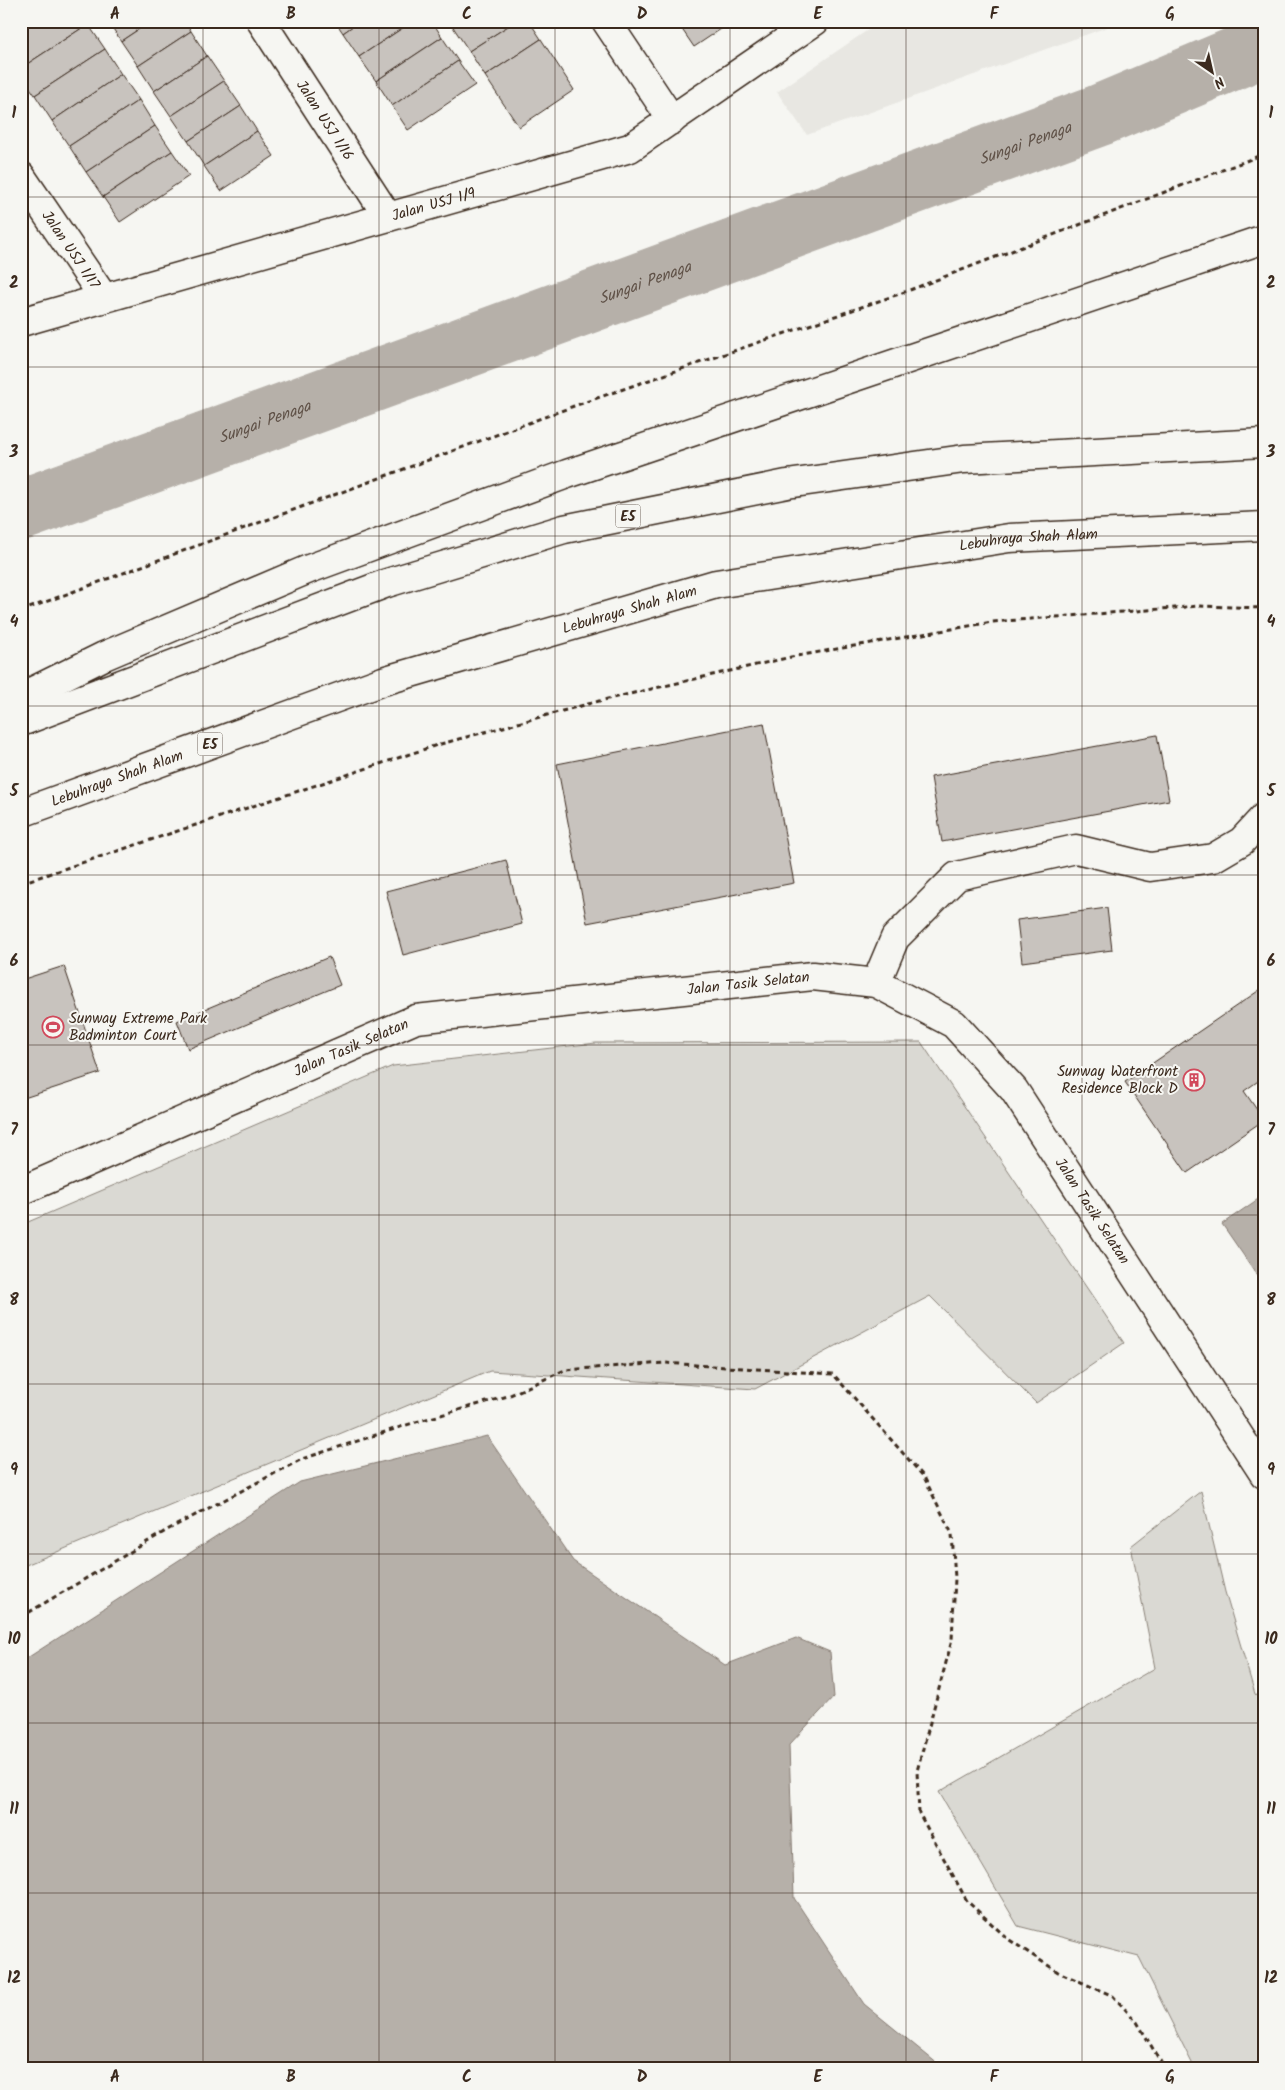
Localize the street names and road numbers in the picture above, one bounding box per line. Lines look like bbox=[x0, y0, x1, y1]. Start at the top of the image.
street label: Jalan USJ 1/16 bbox=[289, 75, 359, 166]
street label: Jalan USJ 1/9 bbox=[389, 182, 479, 228]
street label: Jalan USJ 1/17 bbox=[35, 206, 106, 295]
road number: E5 bbox=[616, 504, 640, 528]
street label: Lebuhraya Shah Alam bbox=[958, 523, 1098, 559]
street label: Lebuhraya Shah Alam bbox=[560, 579, 700, 641]
road number: E5 bbox=[198, 732, 222, 756]
street label: Lebuhraya Shah Alam bbox=[48, 744, 187, 814]
street label: Jalan Tasik Selatan bbox=[686, 965, 811, 1003]
street label: Jalan Tasik Selatan bbox=[290, 1013, 413, 1084]
street label: Jalan Tasik Selatan bbox=[1048, 1153, 1135, 1270]

